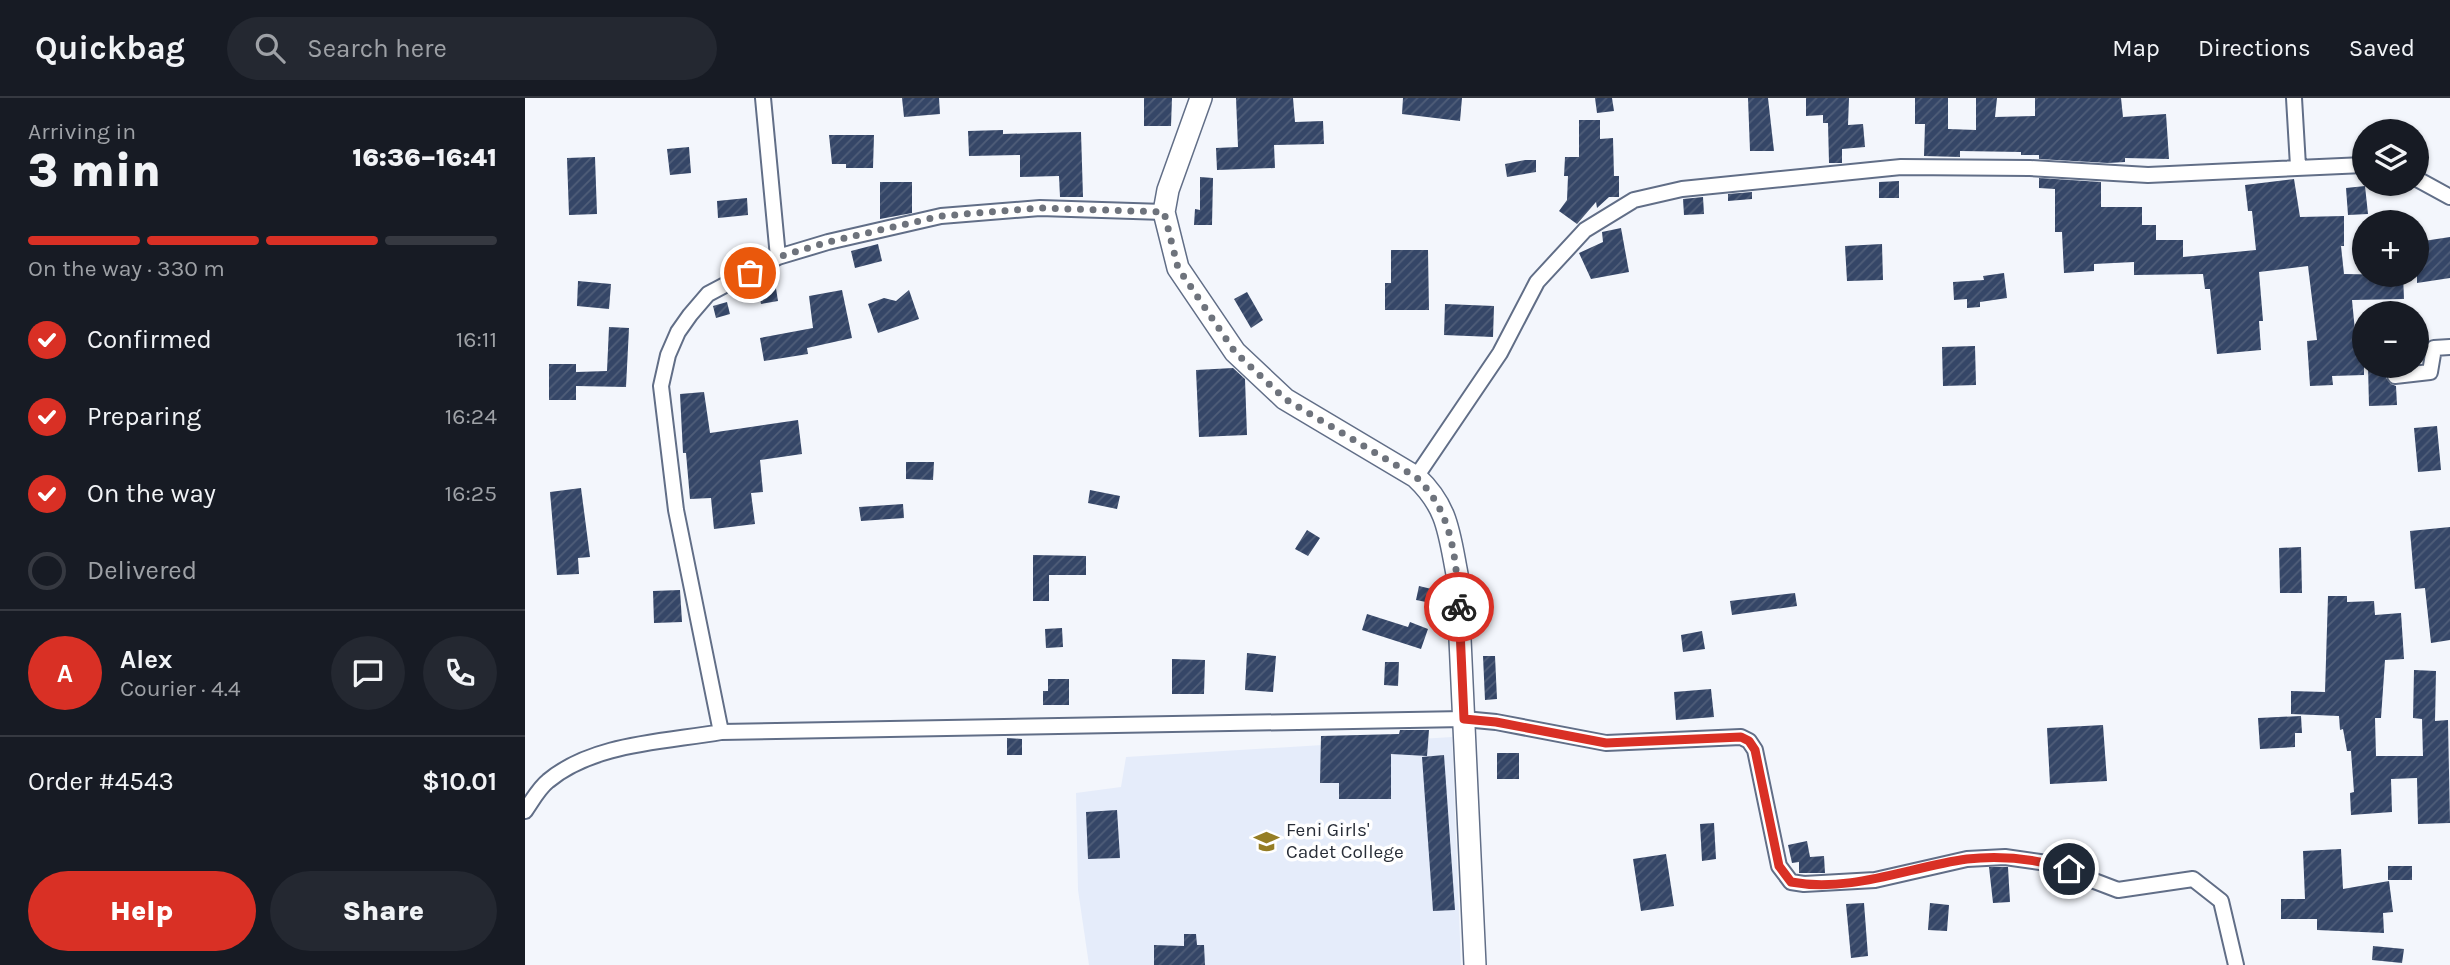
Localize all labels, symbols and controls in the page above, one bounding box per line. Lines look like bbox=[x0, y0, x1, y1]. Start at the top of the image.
search box bbox=[227, 17, 717, 80]
text: Quickbag bbox=[35, 29, 185, 67]
icon: search bbox=[251, 29, 289, 67]
text: Search here bbox=[307, 33, 447, 64]
text: Map bbox=[2112, 34, 2160, 62]
text: Directions bbox=[2198, 34, 2311, 62]
text: Saved bbox=[2349, 34, 2415, 62]
text: Arriving in bbox=[28, 118, 136, 145]
map controls bbox=[2352, 119, 2429, 378]
button: layers bbox=[2352, 119, 2429, 196]
text: 16:36–16:41 bbox=[352, 142, 497, 173]
text: 3 min bbox=[28, 144, 161, 198]
button: + bbox=[2352, 210, 2429, 287]
pin bbox=[720, 243, 780, 303]
icon: bag bbox=[731, 254, 769, 292]
text: On the way · 330 m bbox=[28, 255, 225, 282]
button: − bbox=[2352, 301, 2429, 378]
icon: check bbox=[28, 321, 66, 359]
text: Confirmed bbox=[87, 324, 212, 355]
text: 16:11 bbox=[456, 326, 497, 353]
icon: check bbox=[28, 398, 66, 436]
text: Preparing bbox=[87, 401, 201, 432]
text: 16:24 bbox=[445, 403, 497, 430]
icon: check bbox=[28, 475, 66, 513]
text: On the way bbox=[87, 478, 216, 509]
text: 16:25 bbox=[445, 480, 497, 507]
text: Delivered bbox=[87, 555, 197, 586]
courier bbox=[1424, 572, 1494, 642]
icon: bike bbox=[1440, 588, 1478, 626]
button: chat bbox=[331, 636, 405, 710]
button: phone bbox=[423, 636, 497, 710]
text: Alex bbox=[120, 644, 172, 675]
text: A bbox=[57, 658, 73, 689]
text: Courier · 4.4 bbox=[120, 675, 241, 702]
text: Order #4543 bbox=[28, 766, 174, 797]
text: $10.01 bbox=[422, 766, 497, 797]
place label: Feni Girls' Cadet College bbox=[1286, 819, 1404, 863]
school or university icon: Feni Girls' Cadet College bbox=[1252, 827, 1280, 855]
pin bbox=[2039, 839, 2099, 899]
icon: home bbox=[2050, 850, 2088, 888]
button: Help bbox=[28, 871, 256, 951]
button: Share bbox=[270, 871, 497, 951]

